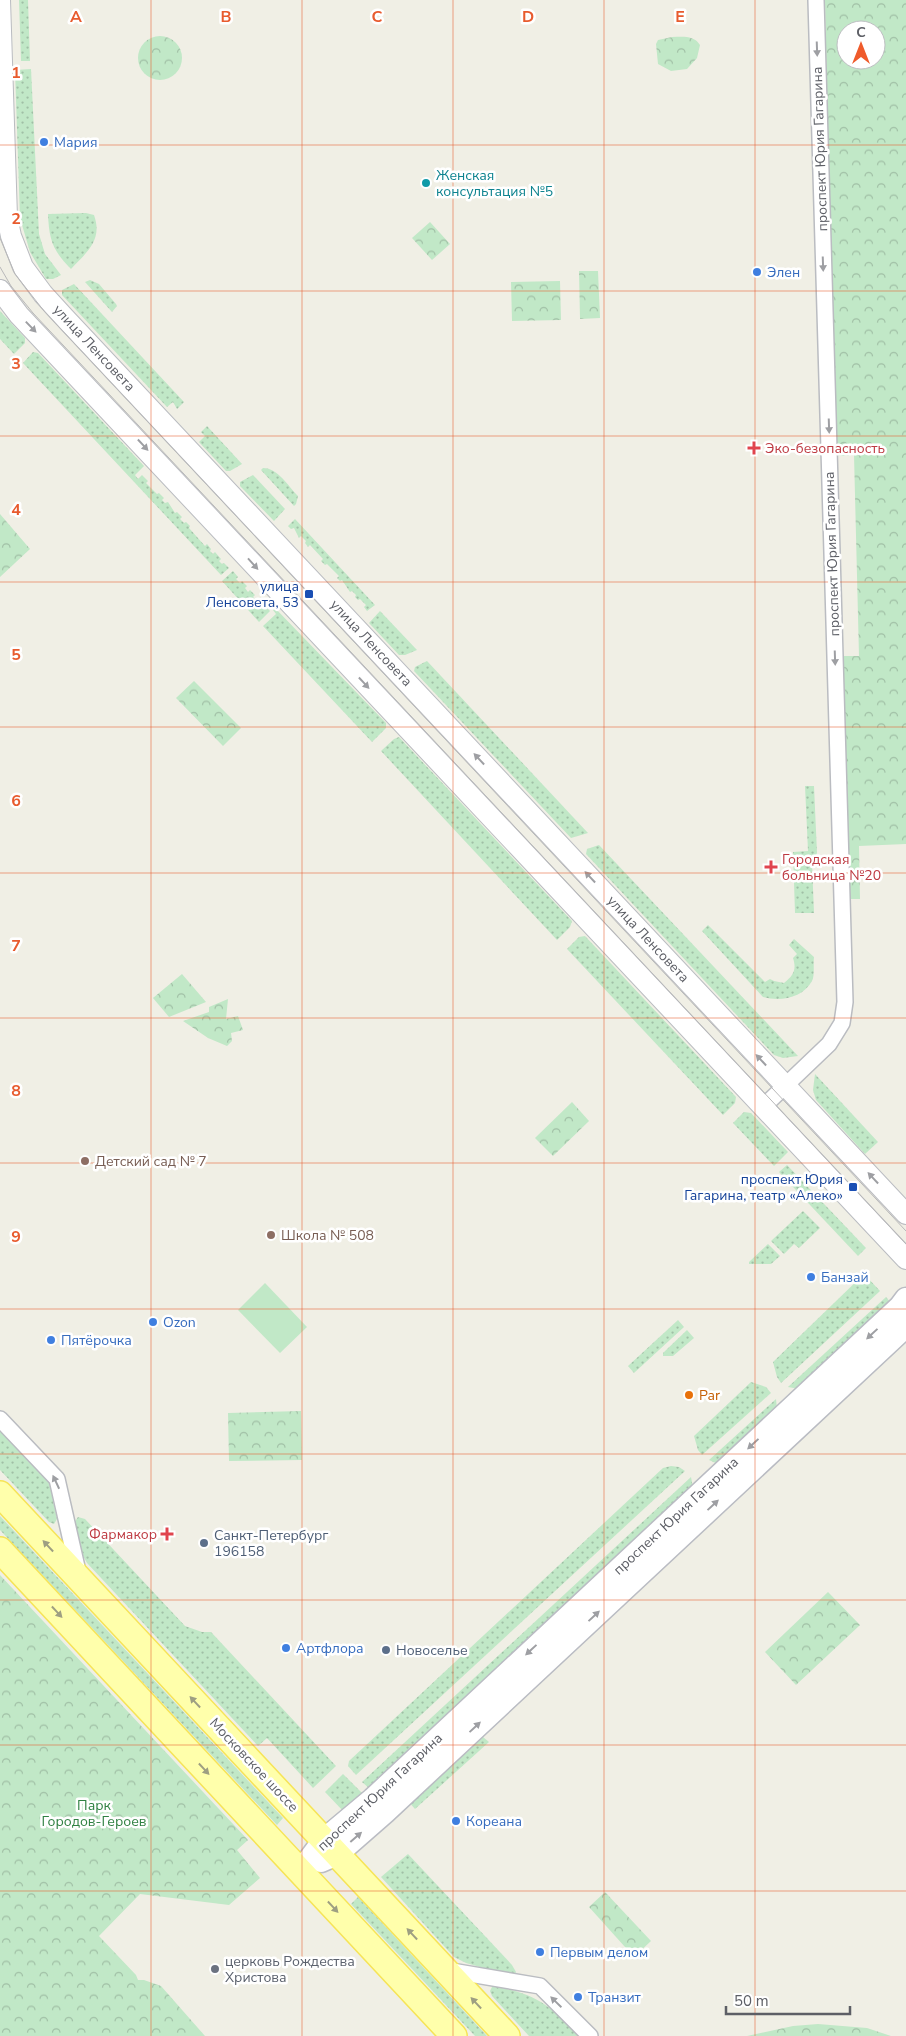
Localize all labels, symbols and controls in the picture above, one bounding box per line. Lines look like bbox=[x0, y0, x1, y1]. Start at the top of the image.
text: A bbox=[70, 6, 82, 28]
text: B bbox=[220, 6, 232, 28]
text: C bbox=[372, 6, 383, 28]
text: D bbox=[522, 6, 534, 28]
text: E bbox=[675, 6, 685, 28]
north arrow bbox=[836, 20, 886, 70]
text: С bbox=[856, 23, 866, 42]
one-way arrow bbox=[813, 41, 821, 57]
text: 1 bbox=[11, 62, 21, 84]
street label: проспект Юрия Гагарина bbox=[808, 66, 832, 232]
place label: Мария bbox=[54, 133, 98, 152]
marker: Мария bbox=[38, 136, 50, 148]
place label: Женская консультация №5 bbox=[436, 166, 553, 201]
marker: Женская консультация №5 bbox=[420, 177, 432, 189]
text: 2 bbox=[11, 208, 21, 230]
one-way arrow bbox=[820, 256, 828, 272]
place label: Элен bbox=[767, 263, 800, 282]
marker: Элен bbox=[751, 266, 763, 278]
street label: улица Ленсовета bbox=[49, 300, 139, 396]
one-way arrow bbox=[25, 321, 37, 333]
text: 3 bbox=[11, 353, 21, 375]
one-way arrow bbox=[825, 418, 833, 434]
one-way arrow bbox=[137, 439, 149, 451]
place label: Эко-безопасность bbox=[765, 439, 885, 458]
marker: Эко-безопасность bbox=[747, 441, 761, 455]
street label: проспект Юрия Гагарина bbox=[820, 471, 844, 637]
text: 4 bbox=[11, 499, 21, 521]
one-way arrow bbox=[248, 558, 259, 571]
place label: улица Ленсовета, 53 bbox=[206, 577, 299, 612]
marker: улица Ленсовета, 53 bbox=[303, 588, 315, 600]
street label: улица Ленсовета bbox=[326, 595, 416, 691]
text: 5 bbox=[11, 644, 21, 666]
one-way arrow bbox=[831, 651, 839, 667]
one-way arrow bbox=[358, 676, 370, 688]
one-way arrow bbox=[473, 753, 485, 765]
text: 6 bbox=[11, 790, 21, 812]
place label: Городская больница №20 bbox=[782, 850, 881, 885]
marker: Городская больница №20 bbox=[764, 860, 778, 874]
one-way arrow bbox=[584, 872, 596, 884]
street label: улица Ленсовета bbox=[603, 891, 693, 987]
text: 7 bbox=[11, 935, 21, 957]
one-way arrow bbox=[755, 1054, 767, 1066]
text: 8 bbox=[11, 1080, 21, 1102]
place label: Детский сад № 7 bbox=[95, 1152, 207, 1171]
marker: Детский сад № 7 bbox=[79, 1155, 91, 1167]
place label: проспект Юрия Гагарина, театр «Алеко» bbox=[684, 1170, 843, 1205]
one-way arrow bbox=[867, 1173, 879, 1185]
marker: проспект Юрия Гагарина, театр «Алеко» bbox=[847, 1181, 859, 1193]
text: 9 bbox=[11, 1226, 21, 1248]
place label: Школа № 508 bbox=[281, 1226, 374, 1245]
marker: Школа № 508 bbox=[265, 1229, 277, 1241]
place label: Банзай bbox=[821, 1268, 869, 1287]
marker: Банзай bbox=[805, 1271, 817, 1283]
place label: Ozon bbox=[163, 1313, 196, 1332]
marker: Ozon bbox=[147, 1316, 159, 1328]
one-way arrow bbox=[866, 1328, 878, 1340]
place label: Пятёрочка bbox=[61, 1331, 132, 1350]
marker: Пятёрочка bbox=[45, 1334, 57, 1346]
place label: Par bbox=[699, 1386, 720, 1405]
marker: Par bbox=[683, 1389, 695, 1401]
one-way arrow bbox=[747, 1438, 759, 1450]
street label: проспект Юрия Гагарина bbox=[609, 1453, 743, 1579]
one-way arrow bbox=[51, 1474, 60, 1489]
one-way arrow bbox=[706, 1499, 718, 1511]
place label: Фармакор bbox=[89, 1525, 157, 1544]
place label: Санкт-Петербург 196158 bbox=[214, 1526, 328, 1561]
marker: Фармакор bbox=[161, 1528, 173, 1540]
marker: Санкт-Петербург 196158 bbox=[198, 1537, 210, 1549]
one-way arrow bbox=[42, 1540, 54, 1552]
one-way arrow bbox=[51, 1605, 63, 1617]
one-way arrow bbox=[587, 1610, 599, 1622]
place label: Артфлора bbox=[296, 1639, 364, 1658]
place label: Новоселье bbox=[396, 1641, 468, 1660]
marker: Артфлора bbox=[280, 1642, 292, 1654]
marker: Новоселье bbox=[380, 1644, 392, 1656]
one-way arrow bbox=[525, 1645, 538, 1656]
one-way arrow bbox=[189, 1697, 201, 1709]
street label: Московское шоссе bbox=[205, 1714, 303, 1816]
one-way arrow bbox=[468, 1721, 480, 1733]
street label: проспект Юрия Гагарина bbox=[313, 1729, 447, 1855]
one-way arrow bbox=[198, 1762, 210, 1774]
park label: Парк Городов-Героев bbox=[42, 1796, 147, 1831]
place label: Кореана bbox=[466, 1812, 522, 1831]
marker: Кореана bbox=[450, 1815, 462, 1827]
one-way arrow bbox=[349, 1831, 361, 1843]
one-way arrow bbox=[327, 1901, 339, 1913]
one-way arrow bbox=[406, 1928, 418, 1940]
place label: Первым делом bbox=[550, 1943, 648, 1962]
marker: Первым делом bbox=[534, 1946, 546, 1958]
place label: церковь Рождества Христова bbox=[225, 1952, 355, 1987]
marker: церковь Рождества Христова bbox=[209, 1963, 221, 1975]
scale bar bbox=[726, 1984, 850, 2016]
place label: Транзит bbox=[588, 1988, 642, 2007]
marker: Транзит bbox=[572, 1991, 584, 2003]
text: 50 m bbox=[734, 1991, 769, 2011]
one-way arrow bbox=[550, 1996, 562, 2008]
one-way arrow bbox=[470, 1997, 482, 2009]

